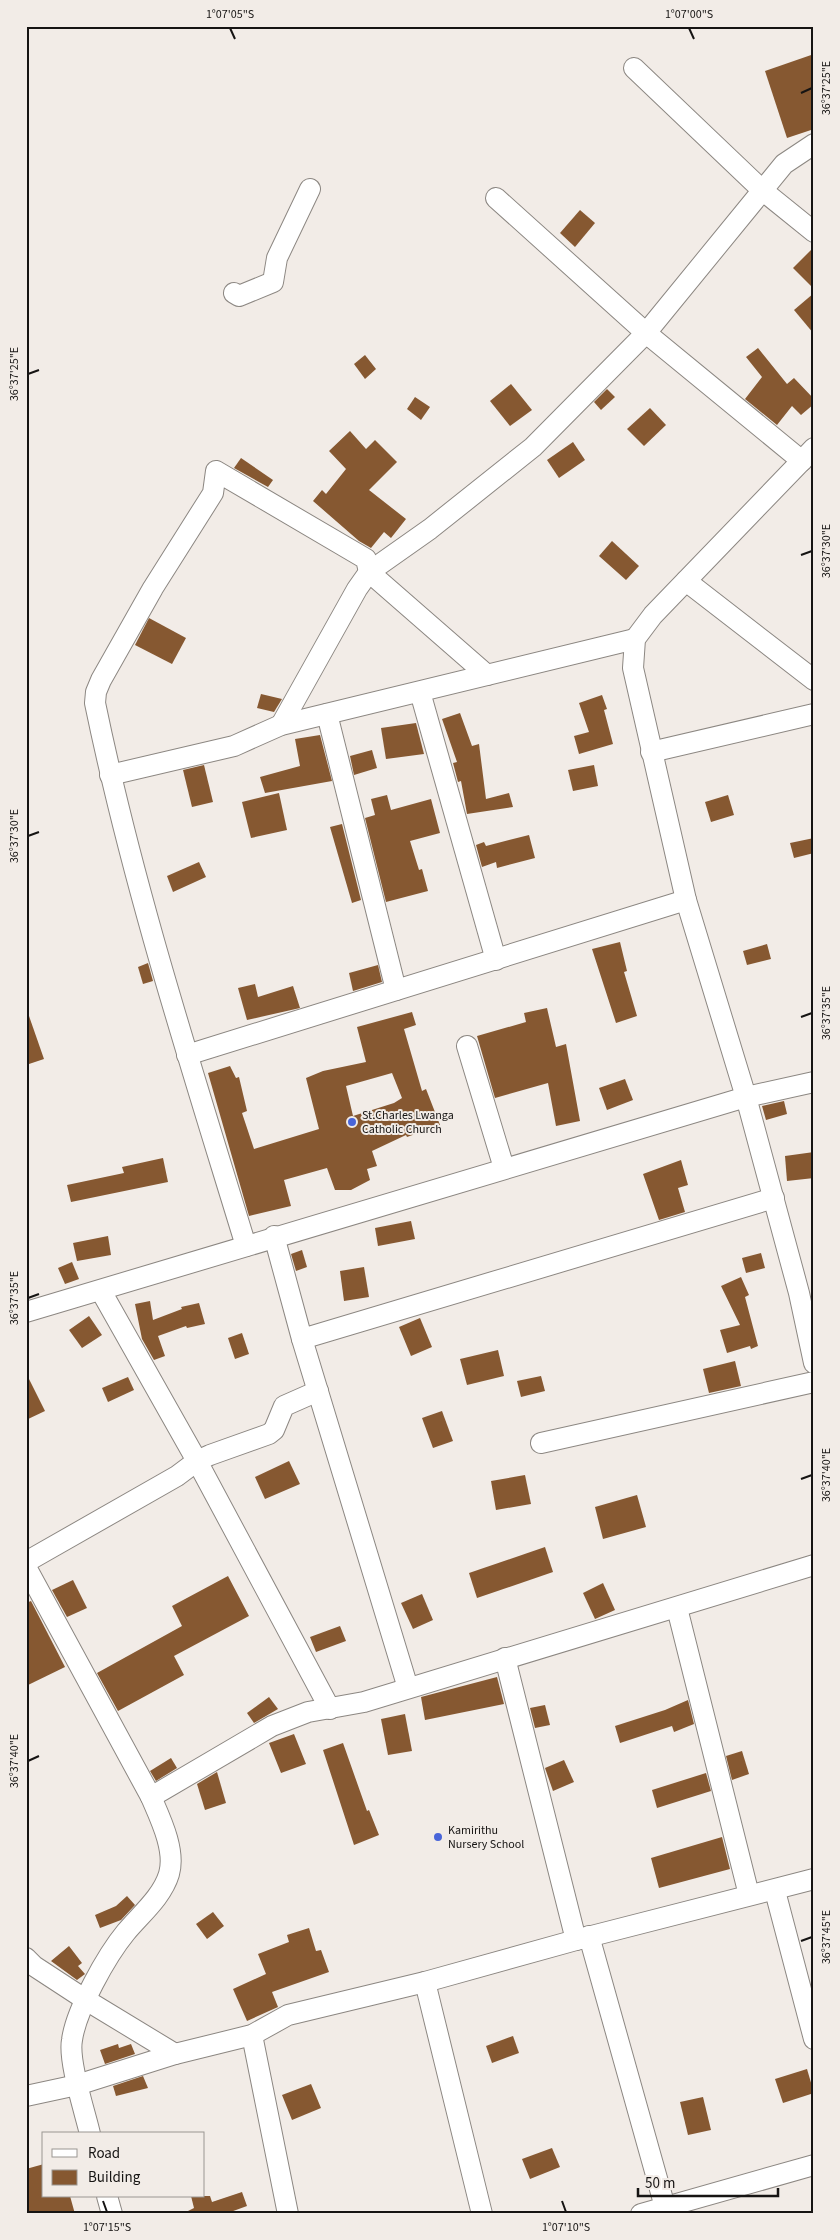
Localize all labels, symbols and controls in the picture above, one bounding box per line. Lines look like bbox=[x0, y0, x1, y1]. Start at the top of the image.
text: 1°07'05"S bbox=[206, 6, 254, 23]
text: 1°07'00"S bbox=[665, 6, 713, 23]
text: 36°37'25"E bbox=[818, 61, 835, 115]
text: 36°37'25"E bbox=[6, 347, 23, 401]
text: 36°37'30"E bbox=[818, 524, 835, 578]
text: 36°37'30"E bbox=[6, 809, 23, 863]
text: 36°37'35"E bbox=[818, 986, 835, 1040]
place label: St.Charles Lwanga Catholic Church bbox=[362, 1107, 454, 1138]
marker: St.Charles Lwanga Catholic Church bbox=[346, 1116, 358, 1128]
text: 36°37'35"E bbox=[6, 1271, 23, 1325]
text: 36°37'40"E bbox=[818, 1448, 835, 1502]
text: 36°37'40"E bbox=[6, 1734, 23, 1788]
place label: Kamirithu Nursery School bbox=[448, 1822, 524, 1853]
marker: Kamirithu Nursery School bbox=[432, 1831, 444, 1843]
text: 36°37'45"E bbox=[818, 1910, 835, 1964]
legend bbox=[42, 2132, 205, 2198]
text: Road bbox=[88, 2143, 120, 2164]
scale bar bbox=[638, 2165, 778, 2197]
text: Building bbox=[88, 2167, 141, 2188]
text: 50 m bbox=[645, 2173, 675, 2194]
text: 1°07'15"S bbox=[83, 2219, 131, 2236]
text: 1°07'10"S bbox=[542, 2219, 590, 2236]

